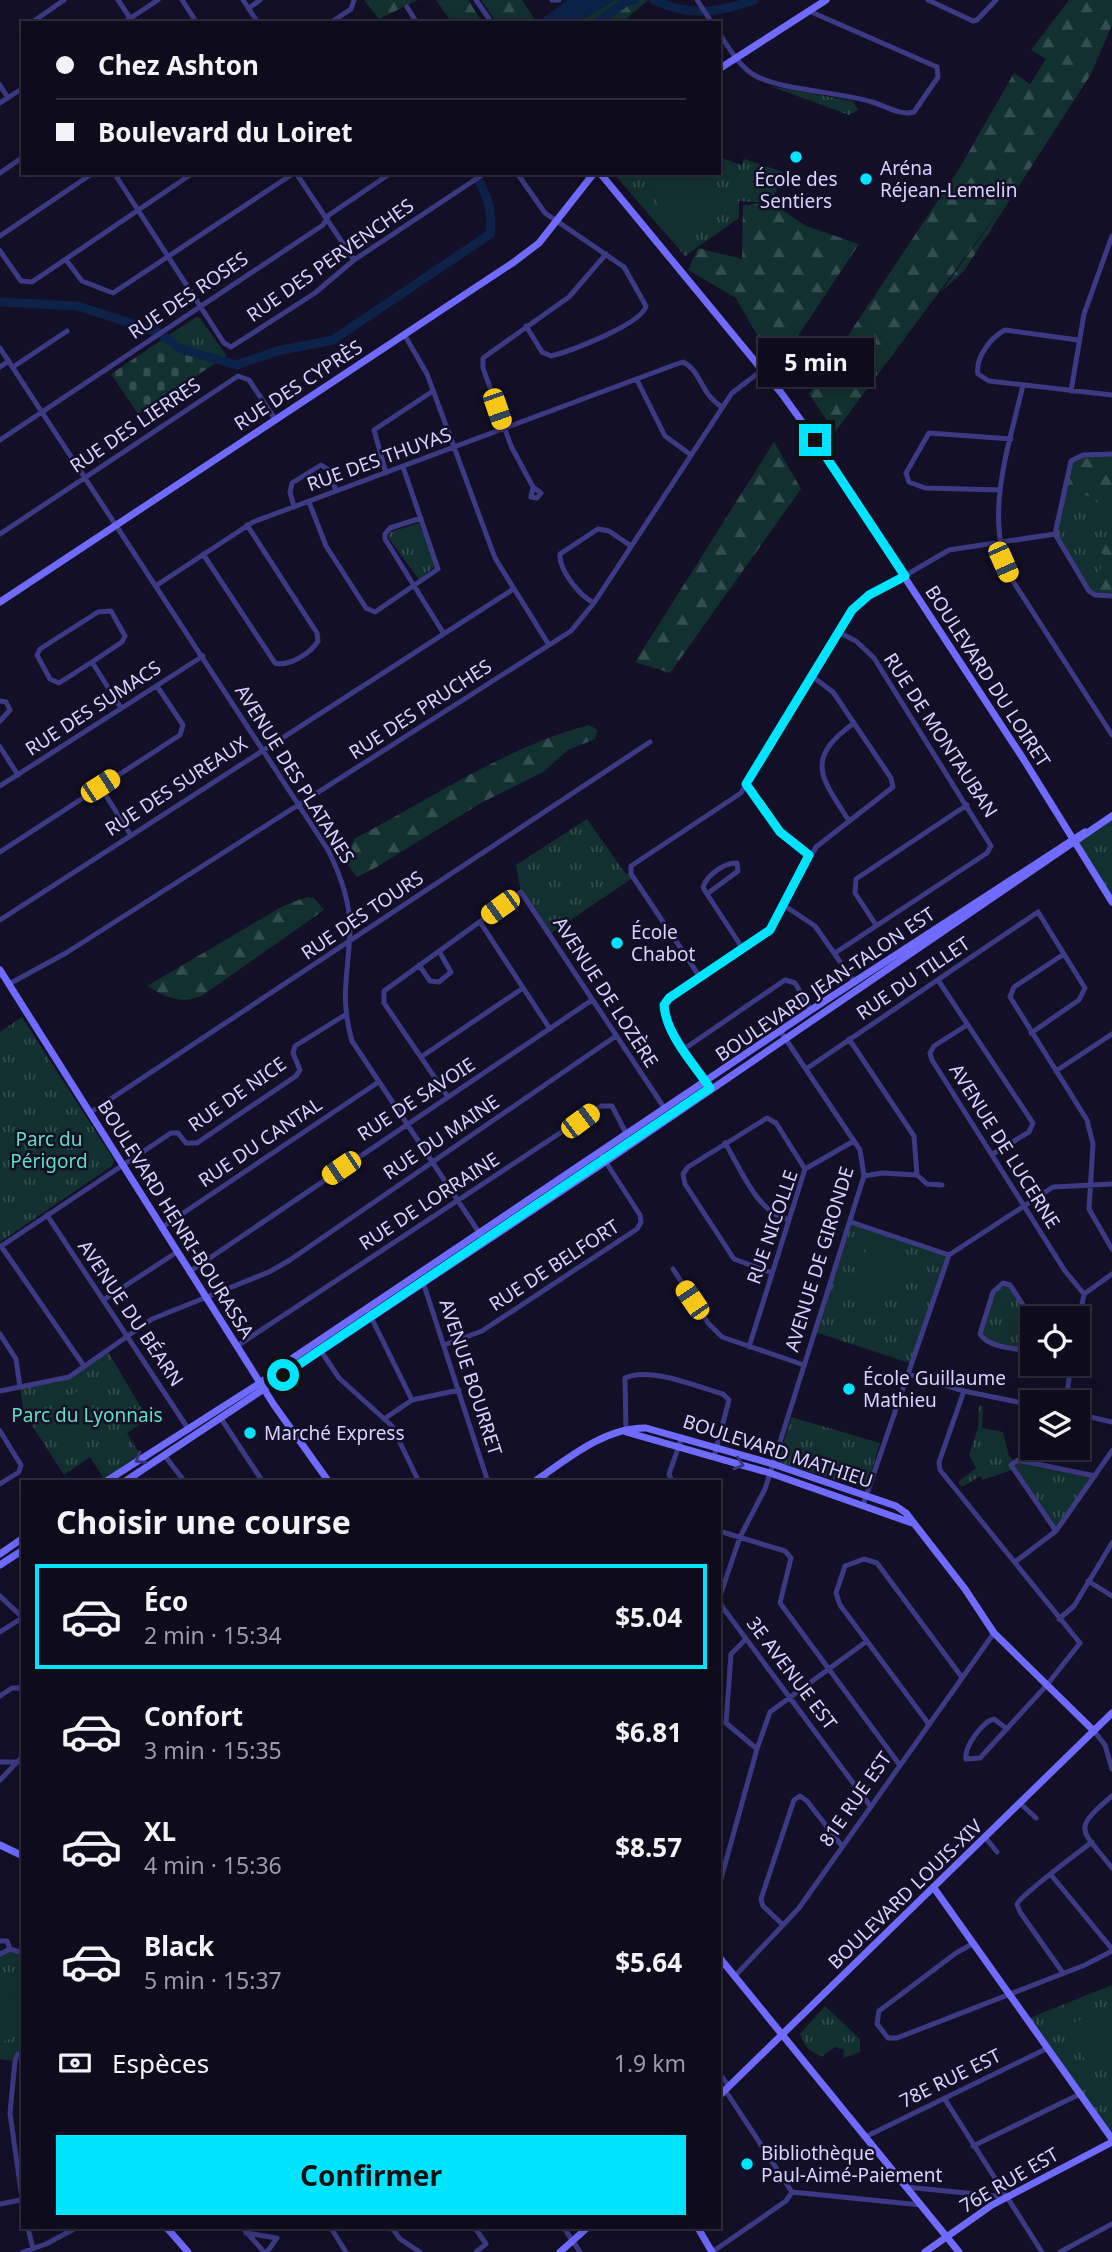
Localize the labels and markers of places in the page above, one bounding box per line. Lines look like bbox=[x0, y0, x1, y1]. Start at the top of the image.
marker: École des Sentiers bbox=[788, 149, 804, 165]
place label: Aréna Réjean‑Lemelin bbox=[880, 155, 1017, 203]
place label: École des Sentiers bbox=[754, 166, 838, 214]
marker: Aréna Réjean‑Lemelin bbox=[858, 171, 874, 187]
place label: École Chabot bbox=[631, 919, 696, 967]
marker: École Chabot bbox=[609, 935, 625, 951]
place label: École Guillaume Mathieu bbox=[863, 1365, 1006, 1413]
marker: École Guillaume Mathieu bbox=[841, 1381, 857, 1397]
place label: Marché Express bbox=[264, 1420, 405, 1446]
marker: Marché Express bbox=[242, 1425, 258, 1441]
place label: Bibliothèque Paul-Aimé-Paiement bbox=[761, 2140, 943, 2188]
marker: Bibliothèque Paul-Aimé-Paiement bbox=[739, 2156, 755, 2172]

